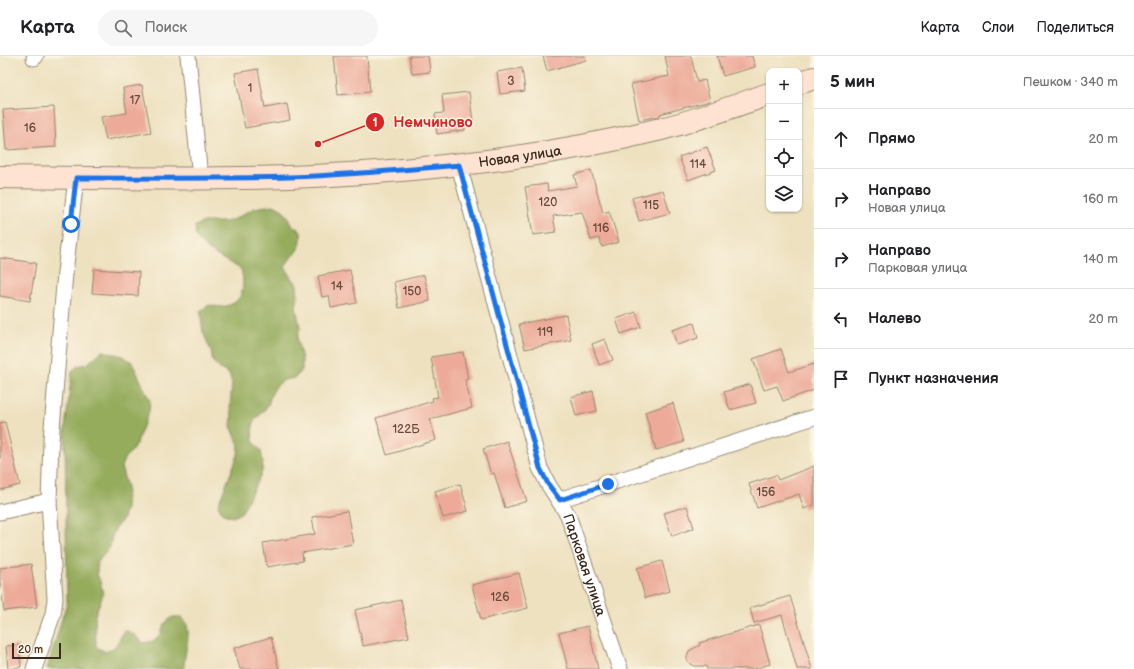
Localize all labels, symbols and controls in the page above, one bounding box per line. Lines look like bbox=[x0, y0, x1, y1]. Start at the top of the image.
search box bbox=[98, 10, 378, 46]
text: Карта bbox=[20, 16, 74, 39]
icon: search bbox=[112, 17, 134, 39]
text: Поиск bbox=[144, 18, 187, 37]
text: Карта bbox=[920, 19, 960, 36]
text: Слои bbox=[982, 19, 1014, 36]
text: Поделиться bbox=[1036, 19, 1114, 36]
map controls bbox=[766, 68, 802, 212]
button: + bbox=[766, 68, 802, 104]
text: 5 мин bbox=[830, 72, 875, 92]
house number: 3 bbox=[507, 74, 515, 89]
text: Пешком · 340 m bbox=[1023, 74, 1118, 90]
house number: 1 bbox=[248, 81, 252, 96]
house number: 17 bbox=[130, 93, 140, 108]
button: − bbox=[766, 104, 802, 140]
callout: Немчиново bbox=[365, 108, 481, 135]
text: Немчиново bbox=[393, 113, 473, 132]
text: 1 bbox=[372, 115, 378, 130]
house number: 16 bbox=[24, 121, 36, 136]
icon: ahead bbox=[830, 128, 852, 150]
text: Прямо bbox=[868, 129, 915, 148]
text: 20 m bbox=[1088, 131, 1118, 147]
button: locate bbox=[766, 140, 802, 176]
street label: Новая улица bbox=[478, 142, 563, 171]
house number: 114 bbox=[690, 157, 707, 172]
button: layers bbox=[766, 176, 802, 212]
text: Направо bbox=[868, 181, 931, 200]
icon: right bbox=[830, 188, 852, 210]
text: 160 m bbox=[1083, 191, 1118, 207]
house number: 120 bbox=[539, 195, 557, 210]
house number: 115 bbox=[643, 198, 659, 213]
text: Новая улица bbox=[868, 200, 946, 216]
route start bbox=[62, 215, 80, 233]
house number: 116 bbox=[593, 221, 609, 236]
text: Направо bbox=[868, 241, 931, 260]
icon: right bbox=[830, 248, 852, 270]
text: 140 m bbox=[1083, 251, 1118, 267]
text: Парковая улица bbox=[868, 260, 967, 276]
house number: 14 bbox=[331, 279, 344, 294]
house number: 150 bbox=[403, 284, 421, 299]
icon: left bbox=[830, 308, 852, 330]
text: Налево bbox=[868, 309, 921, 328]
text: 20 m bbox=[1088, 311, 1118, 327]
house number: 119 bbox=[537, 325, 553, 340]
icon: arrive bbox=[830, 368, 852, 390]
text: Пункт назначения bbox=[868, 369, 999, 388]
house number: 122Б bbox=[392, 422, 420, 437]
route end bbox=[599, 475, 617, 493]
house number: 156 bbox=[757, 485, 775, 500]
street label: Парковая улица bbox=[559, 511, 610, 619]
house number: 126 bbox=[490, 590, 510, 605]
scale bar bbox=[12, 641, 61, 660]
text: 20 m bbox=[18, 643, 43, 656]

